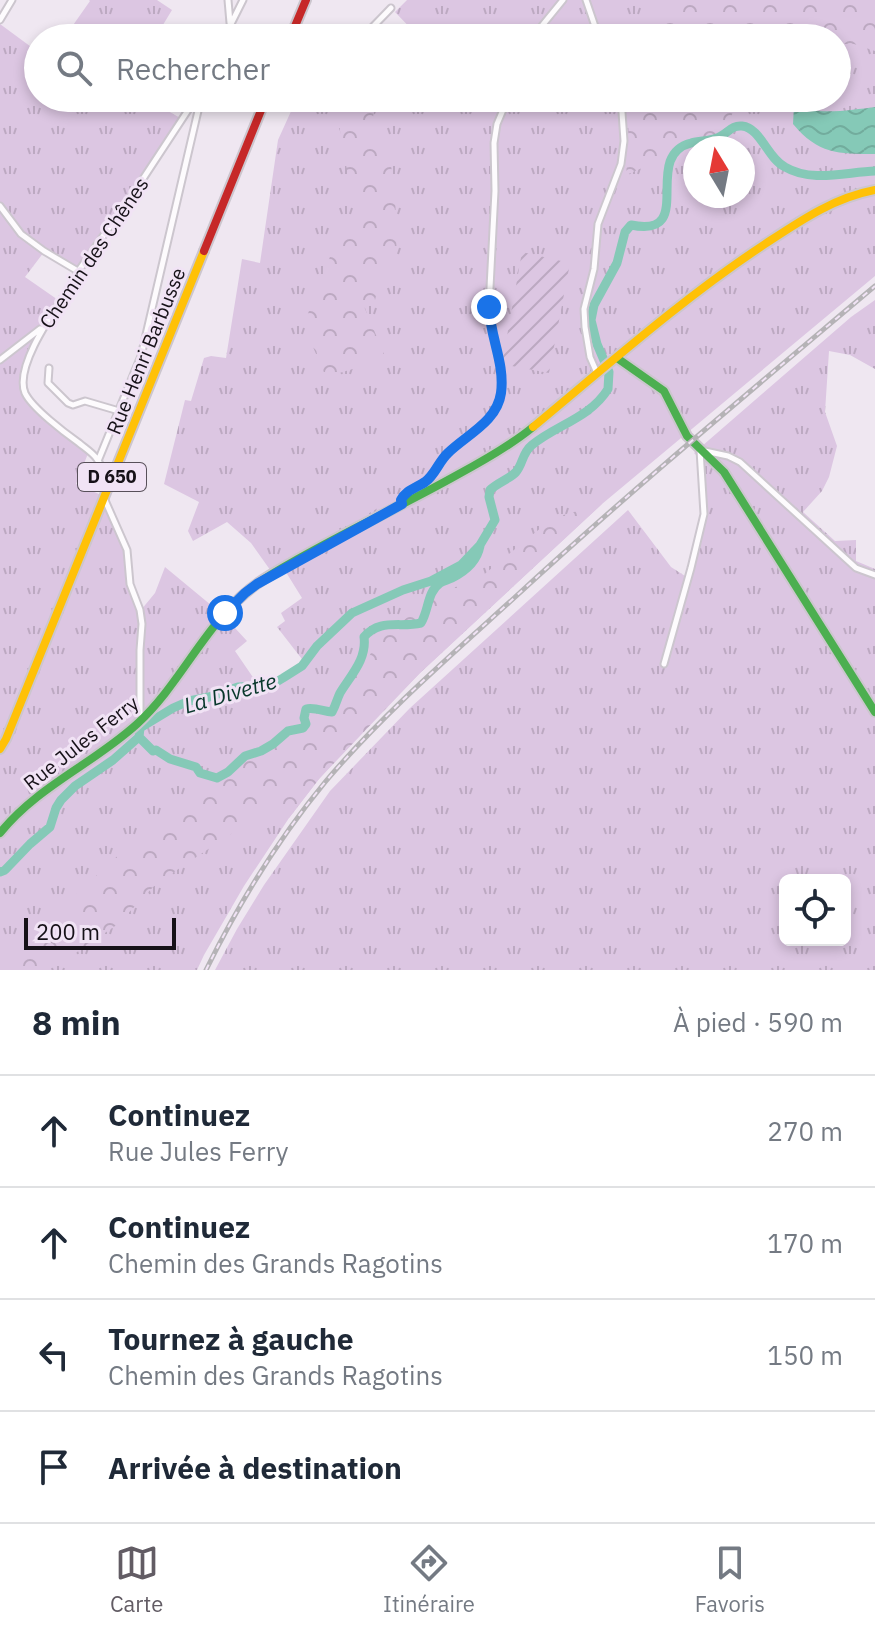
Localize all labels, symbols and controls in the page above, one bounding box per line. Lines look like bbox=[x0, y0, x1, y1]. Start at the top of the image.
search box bbox=[24, 24, 851, 112]
icon: search bbox=[52, 46, 96, 90]
text: Rechercher bbox=[116, 49, 270, 88]
north arrow bbox=[683, 136, 755, 208]
street label: Chemin des Chênes bbox=[33, 172, 154, 334]
street label: Rue Henri Barbusse bbox=[100, 263, 191, 438]
route end bbox=[471, 289, 507, 325]
road number: D 650 bbox=[78, 463, 146, 491]
route start bbox=[207, 595, 243, 631]
water label: La Divette bbox=[180, 665, 280, 720]
street label: Rue Jules Ferry bbox=[18, 689, 144, 796]
map controls bbox=[779, 874, 851, 946]
button: locate bbox=[779, 874, 851, 946]
scale bar bbox=[24, 914, 176, 950]
text: 200 m bbox=[36, 917, 100, 946]
text: 8 min bbox=[32, 1000, 121, 1044]
text: À pied · 590 m bbox=[673, 1005, 843, 1039]
text: Continuez bbox=[108, 1095, 250, 1134]
icon: ahead bbox=[32, 1109, 76, 1153]
text: 270 m bbox=[767, 1114, 843, 1148]
text: Rue Jules Ferry bbox=[108, 1134, 288, 1168]
text: Continuez bbox=[108, 1207, 250, 1246]
icon: ahead bbox=[32, 1221, 76, 1265]
text: 170 m bbox=[767, 1226, 843, 1260]
text: Chemin des Grands Ragotins bbox=[108, 1246, 443, 1280]
text: Tournez à gauche bbox=[108, 1319, 354, 1358]
icon: left bbox=[32, 1333, 76, 1377]
text: 150 m bbox=[767, 1338, 843, 1372]
text: Chemin des Grands Ragotins bbox=[108, 1358, 443, 1392]
icon: arrive bbox=[32, 1445, 76, 1489]
text: Arrivée à destination bbox=[108, 1448, 402, 1487]
tab: Carte bbox=[110, 1541, 163, 1618]
tab: Itinéraire bbox=[383, 1541, 475, 1618]
tab: Favoris bbox=[695, 1541, 765, 1618]

